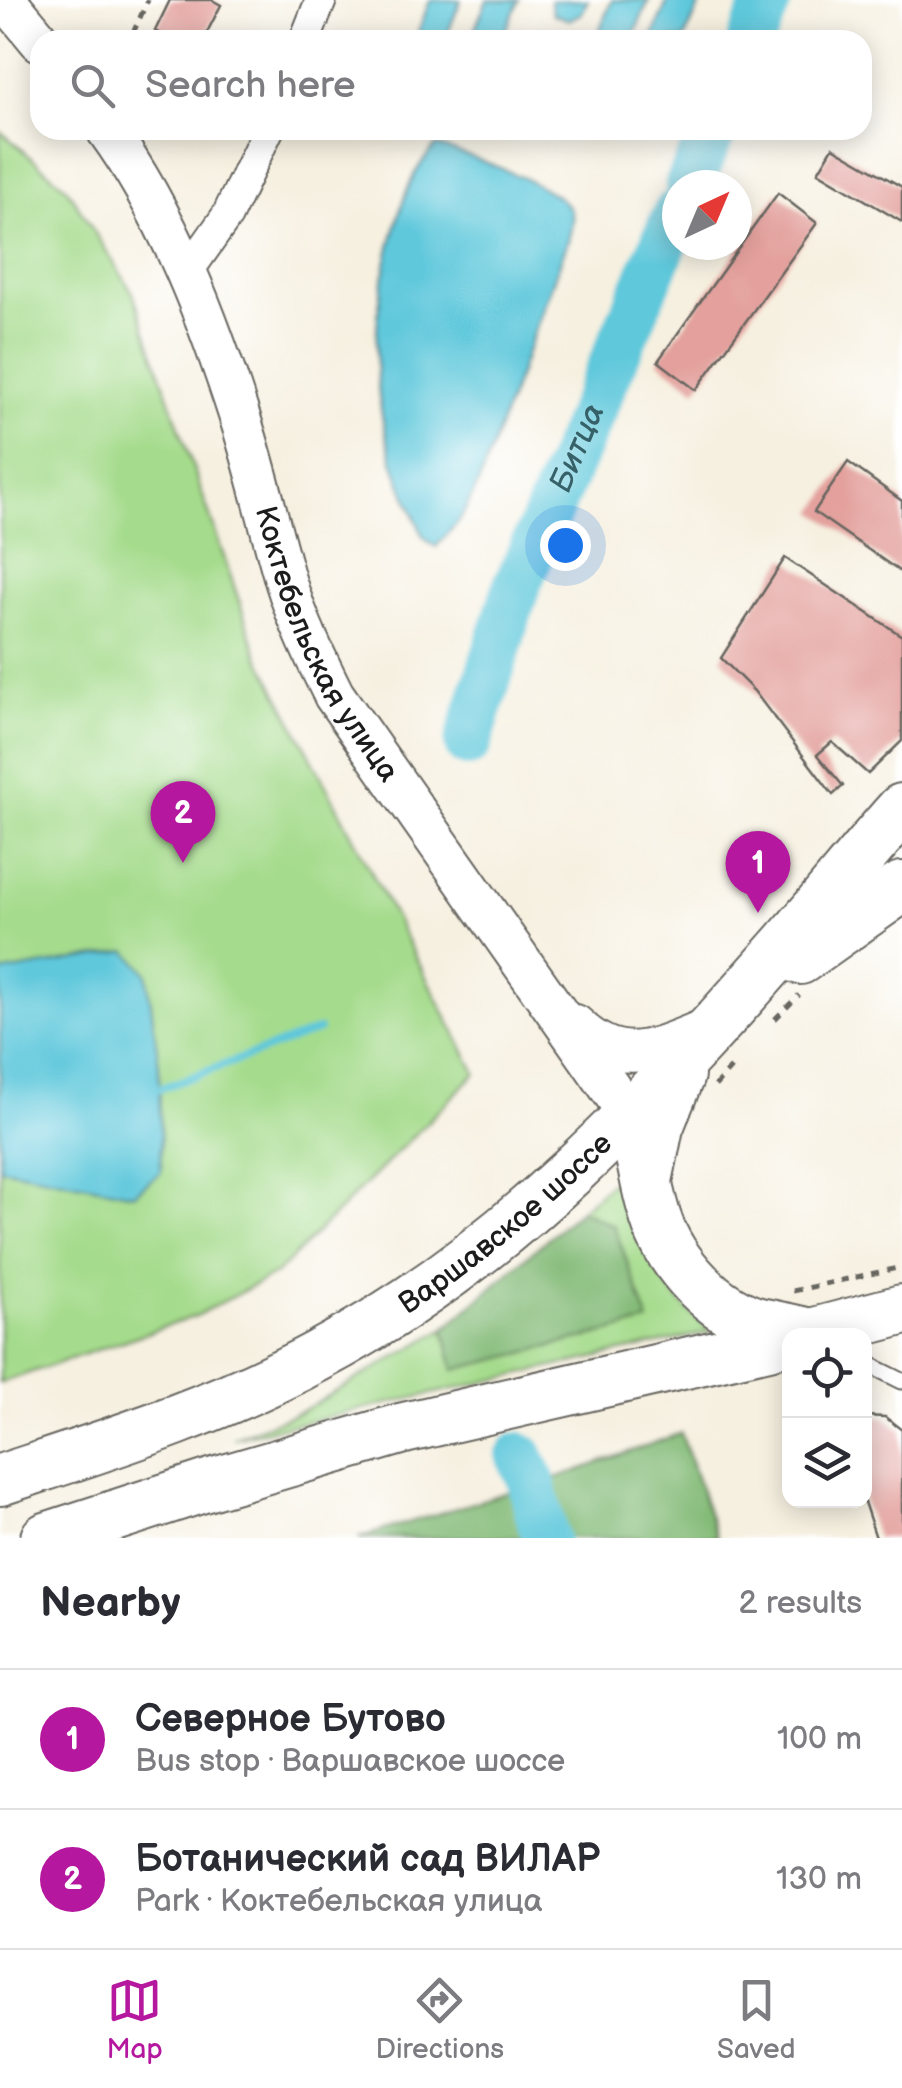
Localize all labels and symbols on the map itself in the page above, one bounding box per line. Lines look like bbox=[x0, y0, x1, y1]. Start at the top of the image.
north arrow bbox=[662, 170, 752, 260]
water label: Битца bbox=[541, 398, 614, 498]
street label: Коктебельская улица bbox=[247, 502, 406, 789]
your location bbox=[540, 520, 591, 571]
pin: 2 bbox=[150, 780, 216, 863]
pin: 1 bbox=[726, 830, 790, 913]
street label: Варшавское шоссе bbox=[392, 1126, 620, 1322]

